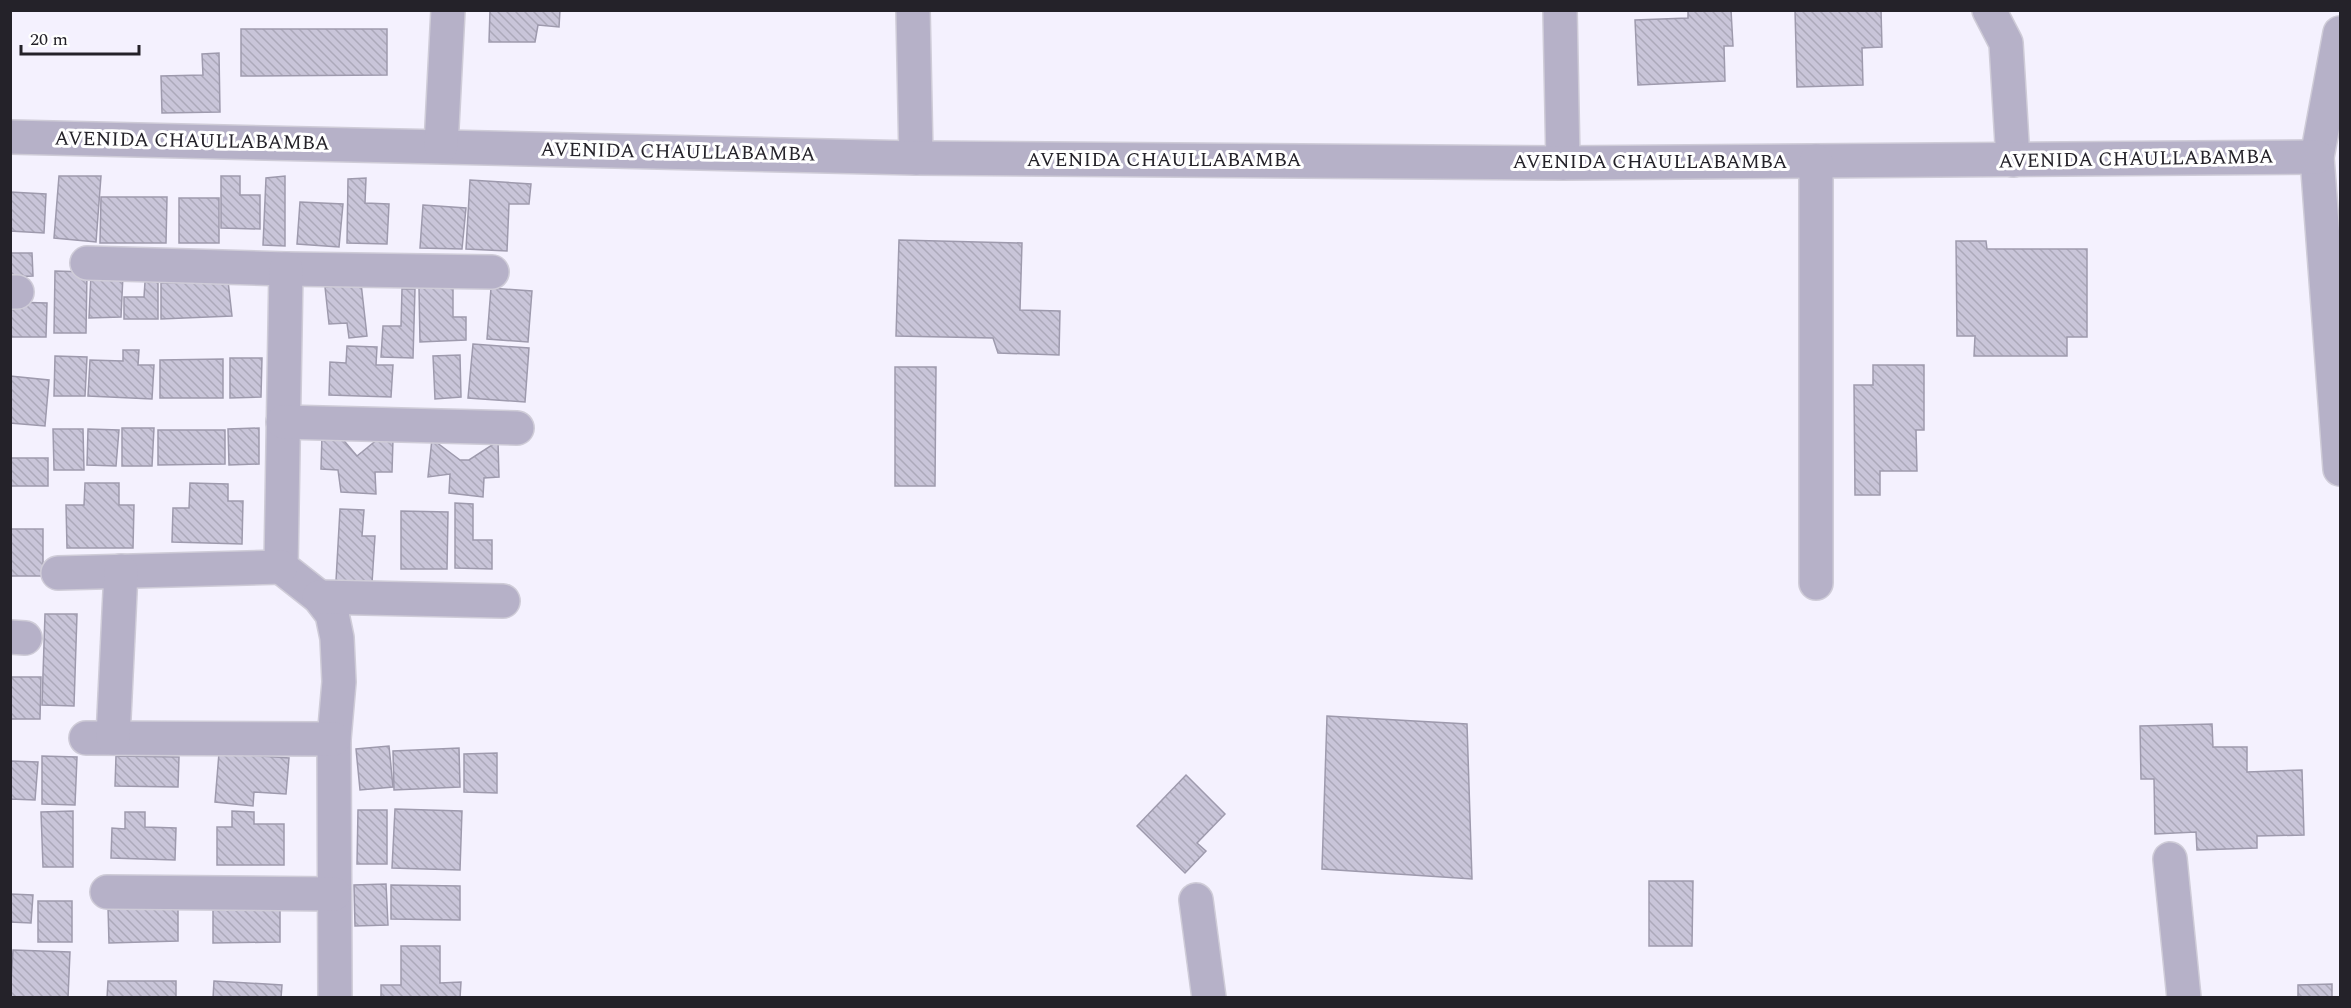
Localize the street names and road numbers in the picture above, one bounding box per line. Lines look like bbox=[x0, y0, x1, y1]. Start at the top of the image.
street label: AVENIDA CHAULLABAMBA bbox=[54, 124, 330, 158]
street label: AVENIDA CHAULLABAMBA bbox=[540, 135, 816, 169]
street label: AVENIDA CHAULLABAMBA bbox=[1998, 142, 2274, 176]
street label: AVENIDA CHAULLABAMBA bbox=[1026, 145, 1302, 175]
street label: AVENIDA CHAULLABAMBA bbox=[1512, 147, 1788, 177]

